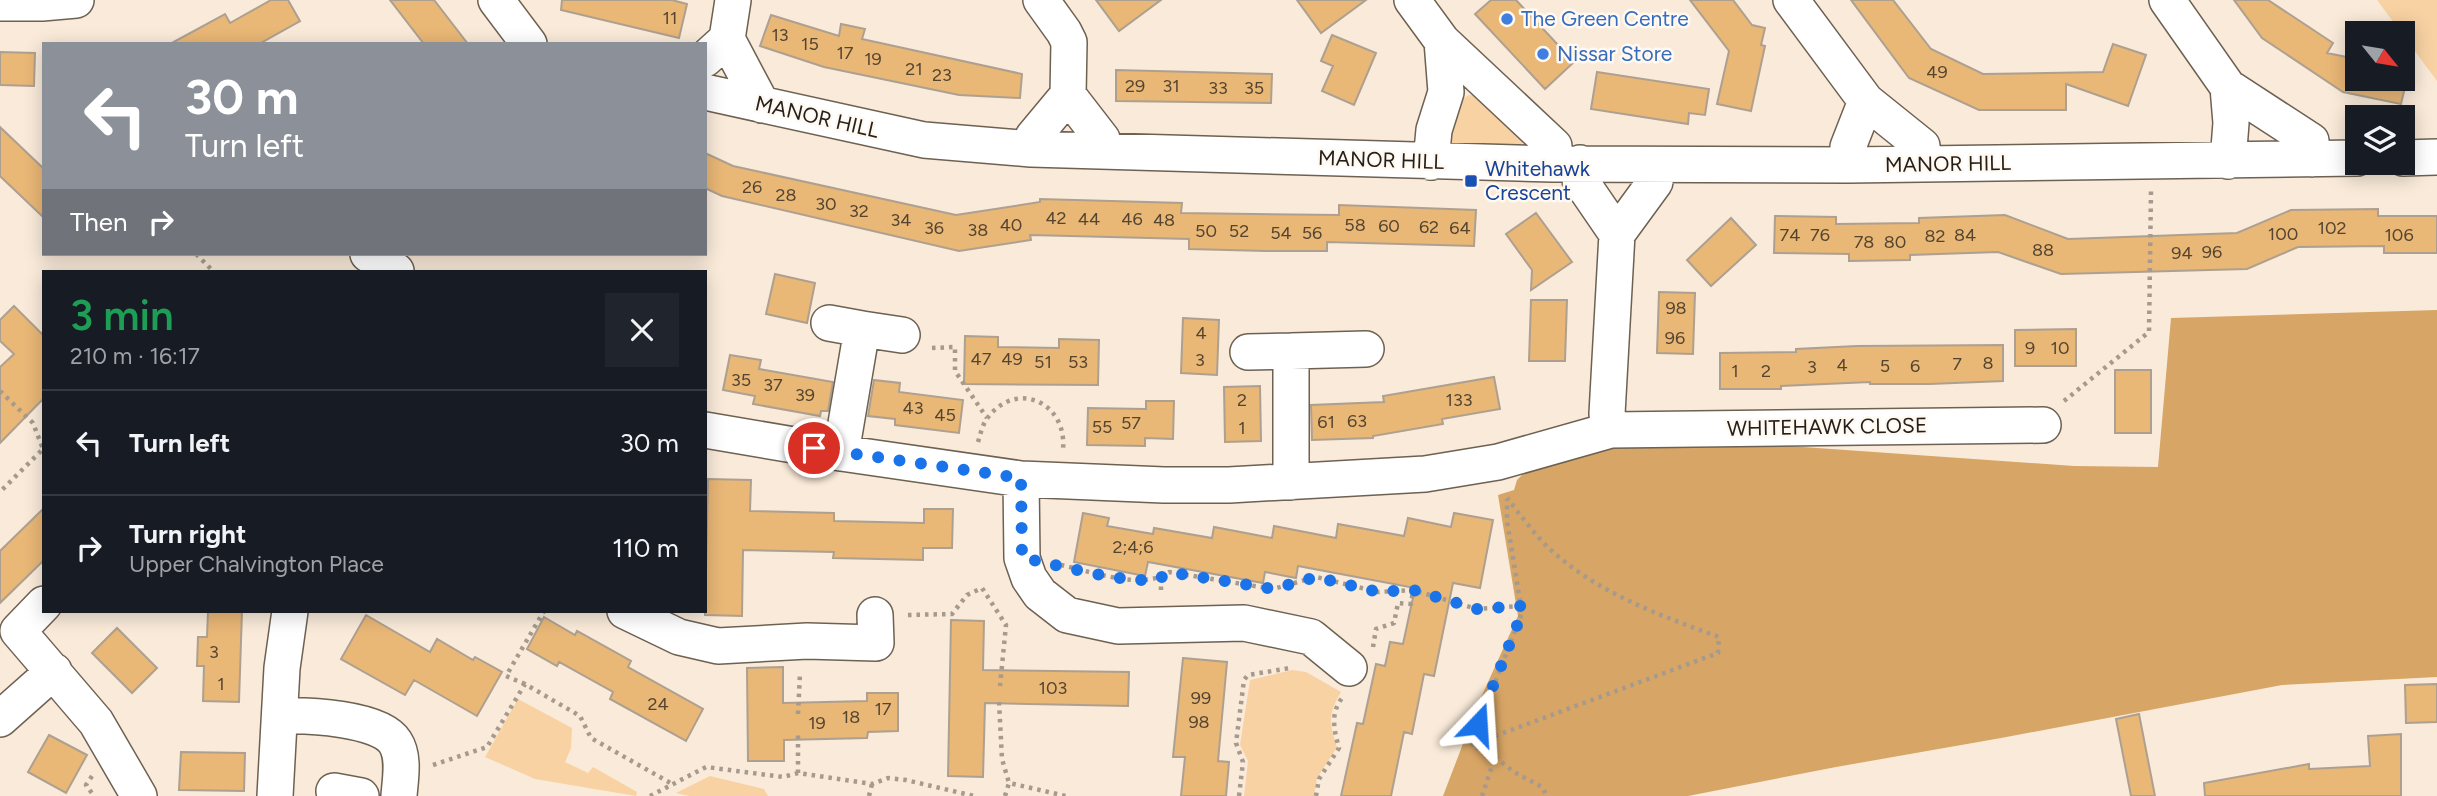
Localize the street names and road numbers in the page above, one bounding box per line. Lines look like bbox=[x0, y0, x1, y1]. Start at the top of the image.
street label: MANOR HILL bbox=[753, 90, 881, 143]
street label: MANOR HILL bbox=[1318, 145, 1445, 174]
street label: MANOR HILL bbox=[1885, 150, 2011, 177]
street label: WHITEHAWK CLOSE bbox=[1727, 412, 1927, 441]

